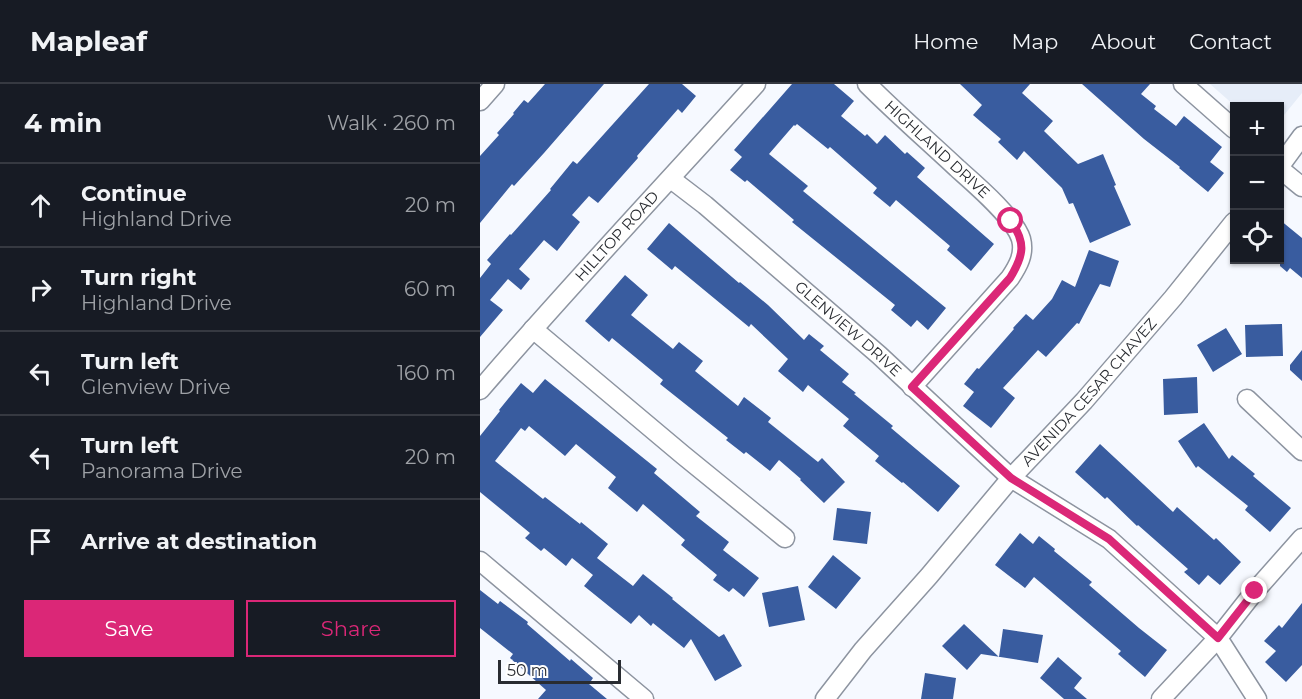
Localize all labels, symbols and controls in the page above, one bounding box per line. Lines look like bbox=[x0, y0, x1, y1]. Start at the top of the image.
text: Mapleaf bbox=[30, 24, 147, 58]
text: Home bbox=[913, 29, 978, 54]
text: Map bbox=[1011, 29, 1058, 54]
text: About bbox=[1091, 29, 1156, 54]
text: Contact bbox=[1189, 29, 1272, 54]
street label: HIGHLAND DRIVE bbox=[881, 96, 994, 202]
map controls bbox=[1230, 102, 1284, 264]
button: + bbox=[1230, 102, 1284, 156]
text: 4 min bbox=[24, 107, 102, 139]
text: Walk · 260 m bbox=[327, 111, 456, 135]
button: − bbox=[1230, 156, 1284, 210]
text: Continue bbox=[81, 180, 187, 207]
street label: HILLTOP ROAD bbox=[571, 187, 663, 285]
icon: ahead bbox=[24, 189, 57, 222]
text: 20 m bbox=[405, 193, 456, 217]
text: Highland Drive bbox=[81, 207, 232, 231]
route start bbox=[997, 207, 1023, 233]
button: locate bbox=[1230, 210, 1284, 264]
text: Turn right bbox=[81, 264, 196, 291]
icon: right bbox=[24, 273, 57, 306]
text: 60 m bbox=[404, 277, 456, 301]
street label: GLENVIEW DRIVE bbox=[791, 277, 906, 380]
text: Highland Drive bbox=[81, 291, 232, 315]
street label: AVENIDA CESAR CHAVEZ bbox=[1017, 314, 1161, 470]
text: Turn left bbox=[81, 348, 179, 375]
icon: left bbox=[24, 357, 57, 390]
text: 160 m bbox=[397, 361, 456, 385]
text: Glenview Drive bbox=[81, 375, 231, 399]
text: Turn left bbox=[81, 432, 179, 459]
icon: left bbox=[24, 441, 57, 474]
text: 20 m bbox=[405, 445, 456, 469]
text: Panorama Drive bbox=[81, 459, 243, 483]
icon: arrive bbox=[24, 525, 57, 558]
text: Arrive at destination bbox=[81, 528, 317, 555]
route end bbox=[1241, 577, 1267, 603]
button: Save bbox=[24, 600, 234, 657]
button: Share bbox=[246, 600, 456, 657]
scale bar bbox=[498, 657, 621, 684]
text: 50 m bbox=[507, 661, 548, 680]

